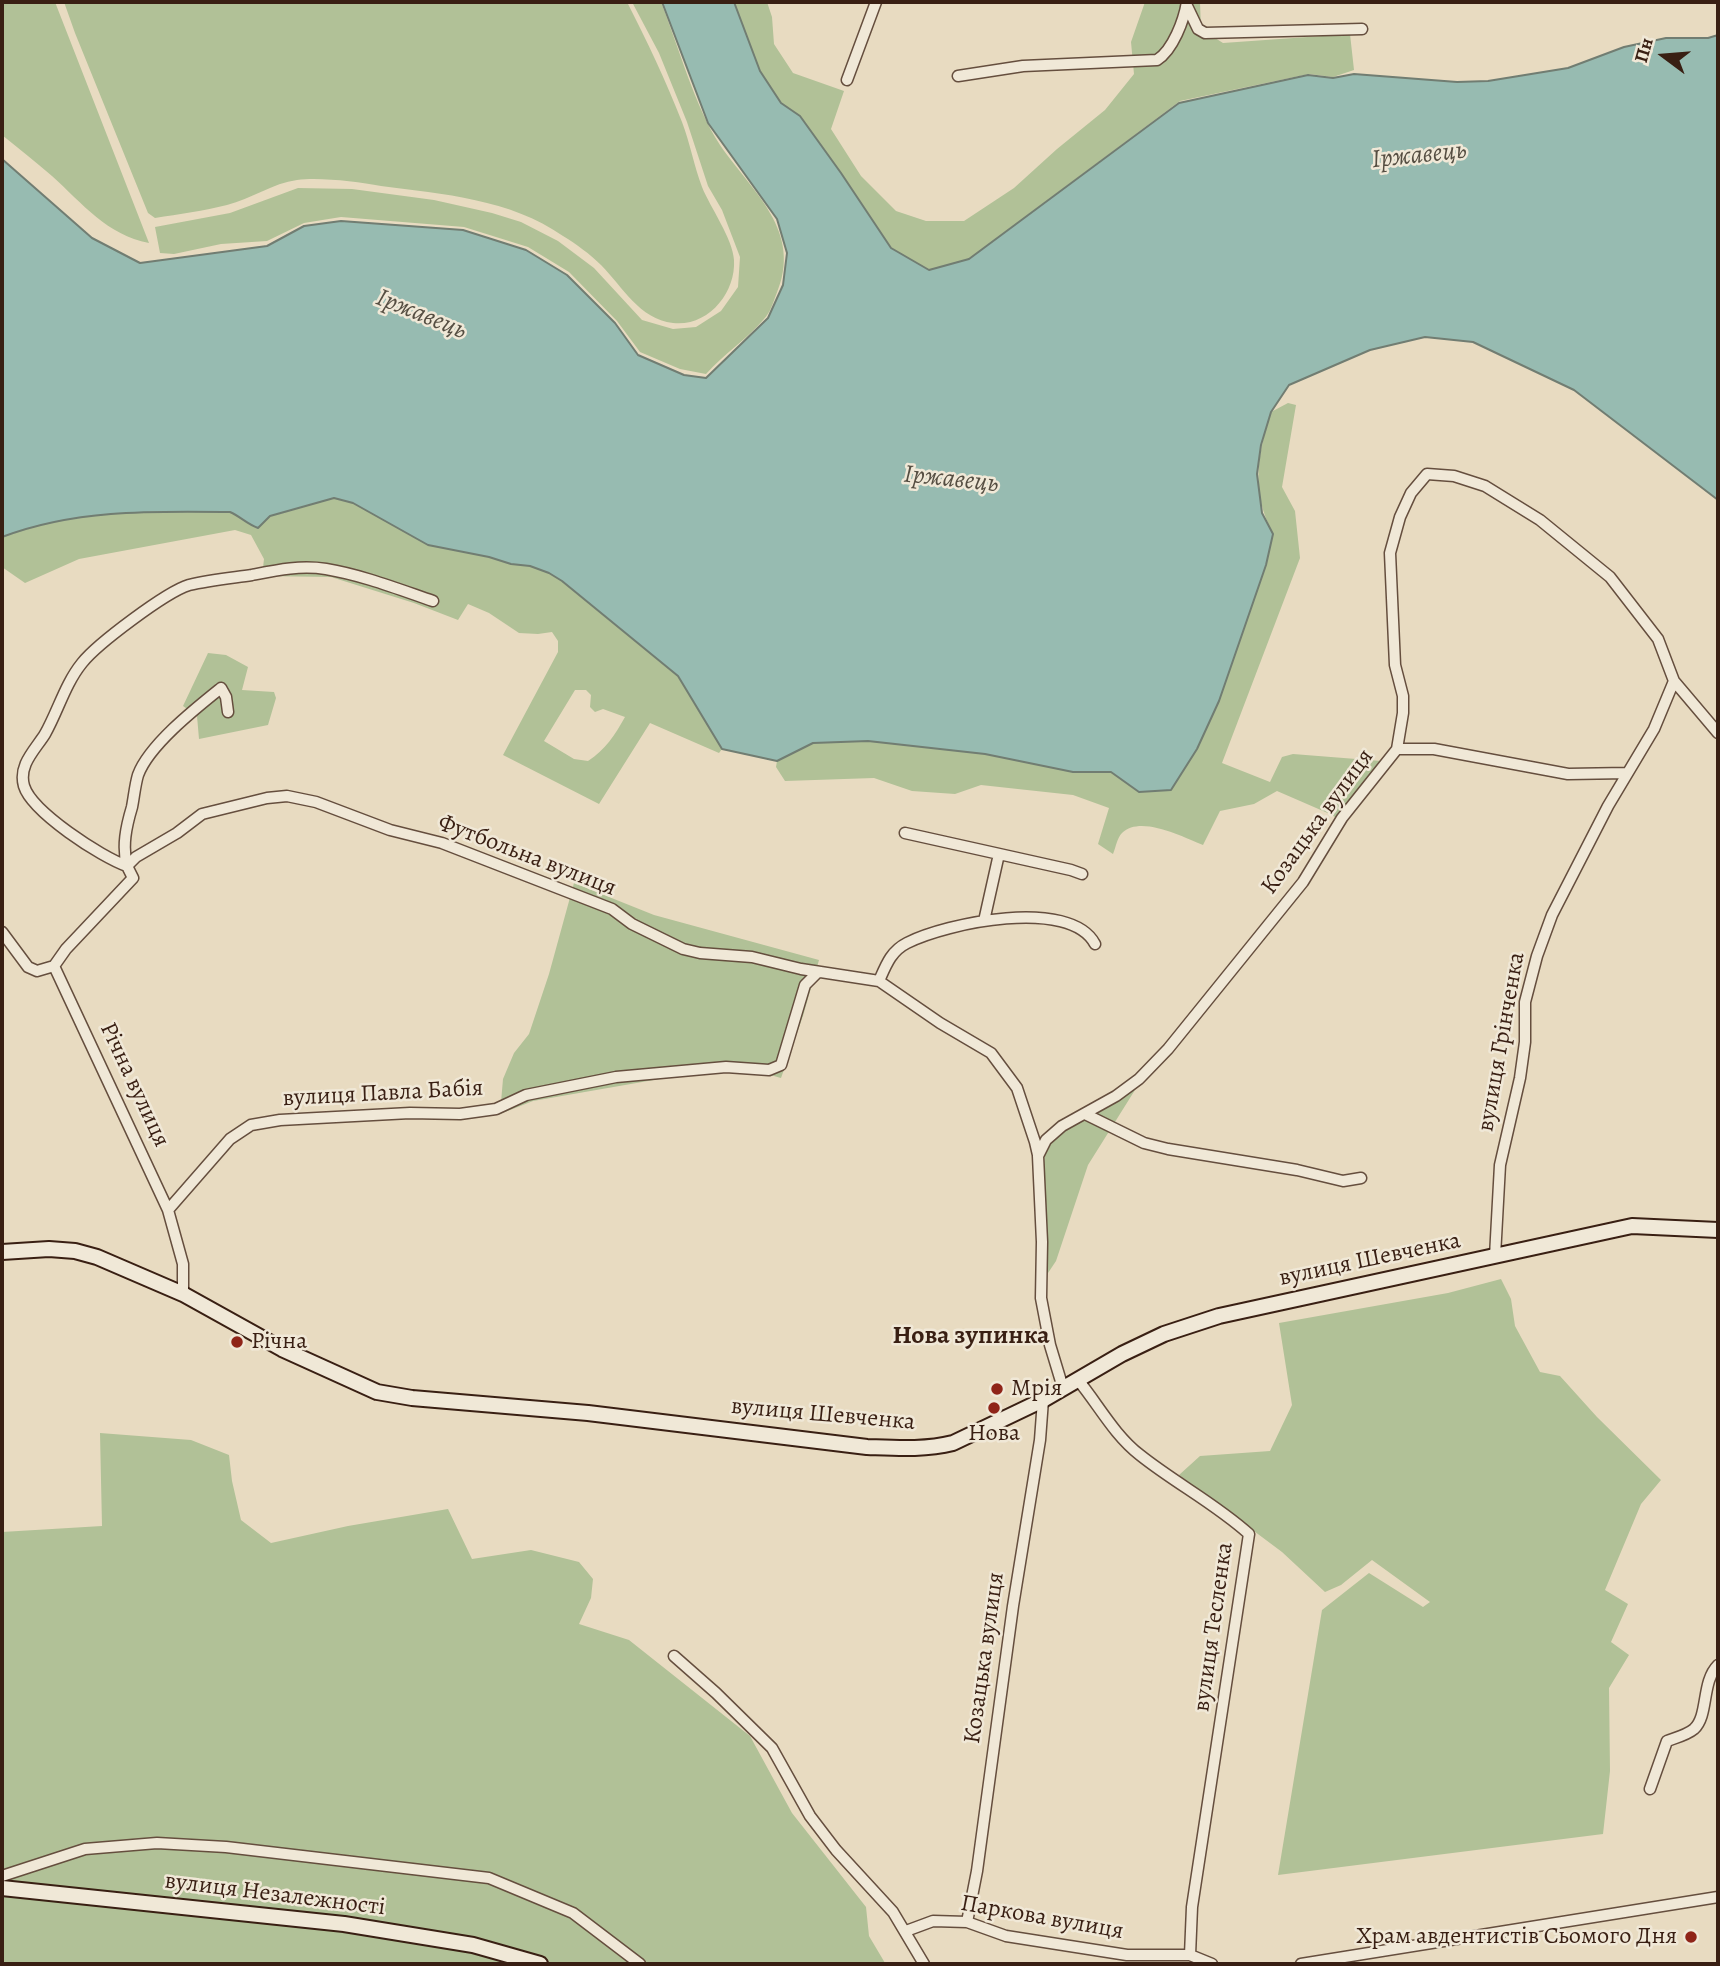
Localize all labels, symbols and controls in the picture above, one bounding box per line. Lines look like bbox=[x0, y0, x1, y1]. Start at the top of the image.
north arrow bbox=[1629, 21, 1699, 91]
text: Пн bbox=[1628, 35, 1660, 66]
water label: Іржавець bbox=[1370, 136, 1468, 176]
water label: Іржавець bbox=[371, 283, 471, 347]
water label: Іржавець bbox=[902, 460, 1000, 500]
street label: Козацька вулиця bbox=[1256, 744, 1380, 900]
street label: Футбольна вулиця bbox=[434, 809, 620, 903]
street label: вулиця Грінченка bbox=[1472, 950, 1532, 1134]
street label: Річна вулиця bbox=[93, 1018, 175, 1152]
street label: вулиця Павла Бабія bbox=[282, 1074, 484, 1114]
street label: вулиця Шевченка bbox=[1277, 1227, 1463, 1293]
district label: Нова зупинка bbox=[892, 1321, 1050, 1353]
place label: Річна bbox=[251, 1328, 307, 1356]
marker: Річна bbox=[229, 1334, 245, 1350]
place label: Мрія bbox=[1011, 1375, 1062, 1403]
marker: Мрія bbox=[989, 1381, 1005, 1397]
street label: вулиця Шевченка bbox=[730, 1393, 916, 1437]
marker: Нова bbox=[986, 1400, 1002, 1416]
place label: Нова bbox=[968, 1420, 1020, 1448]
street label: вулиця Тесленка bbox=[1188, 1540, 1240, 1714]
street label: Козацька вулиця bbox=[959, 1570, 1011, 1746]
street label: вулиця Незалежності bbox=[163, 1867, 387, 1923]
street label: Паркова вулиця bbox=[958, 1890, 1126, 1946]
place label: Храм авдентистів Сьомого Дня bbox=[1356, 1923, 1677, 1951]
marker: Храм авдентистів Сьомого Дня bbox=[1683, 1929, 1699, 1945]

